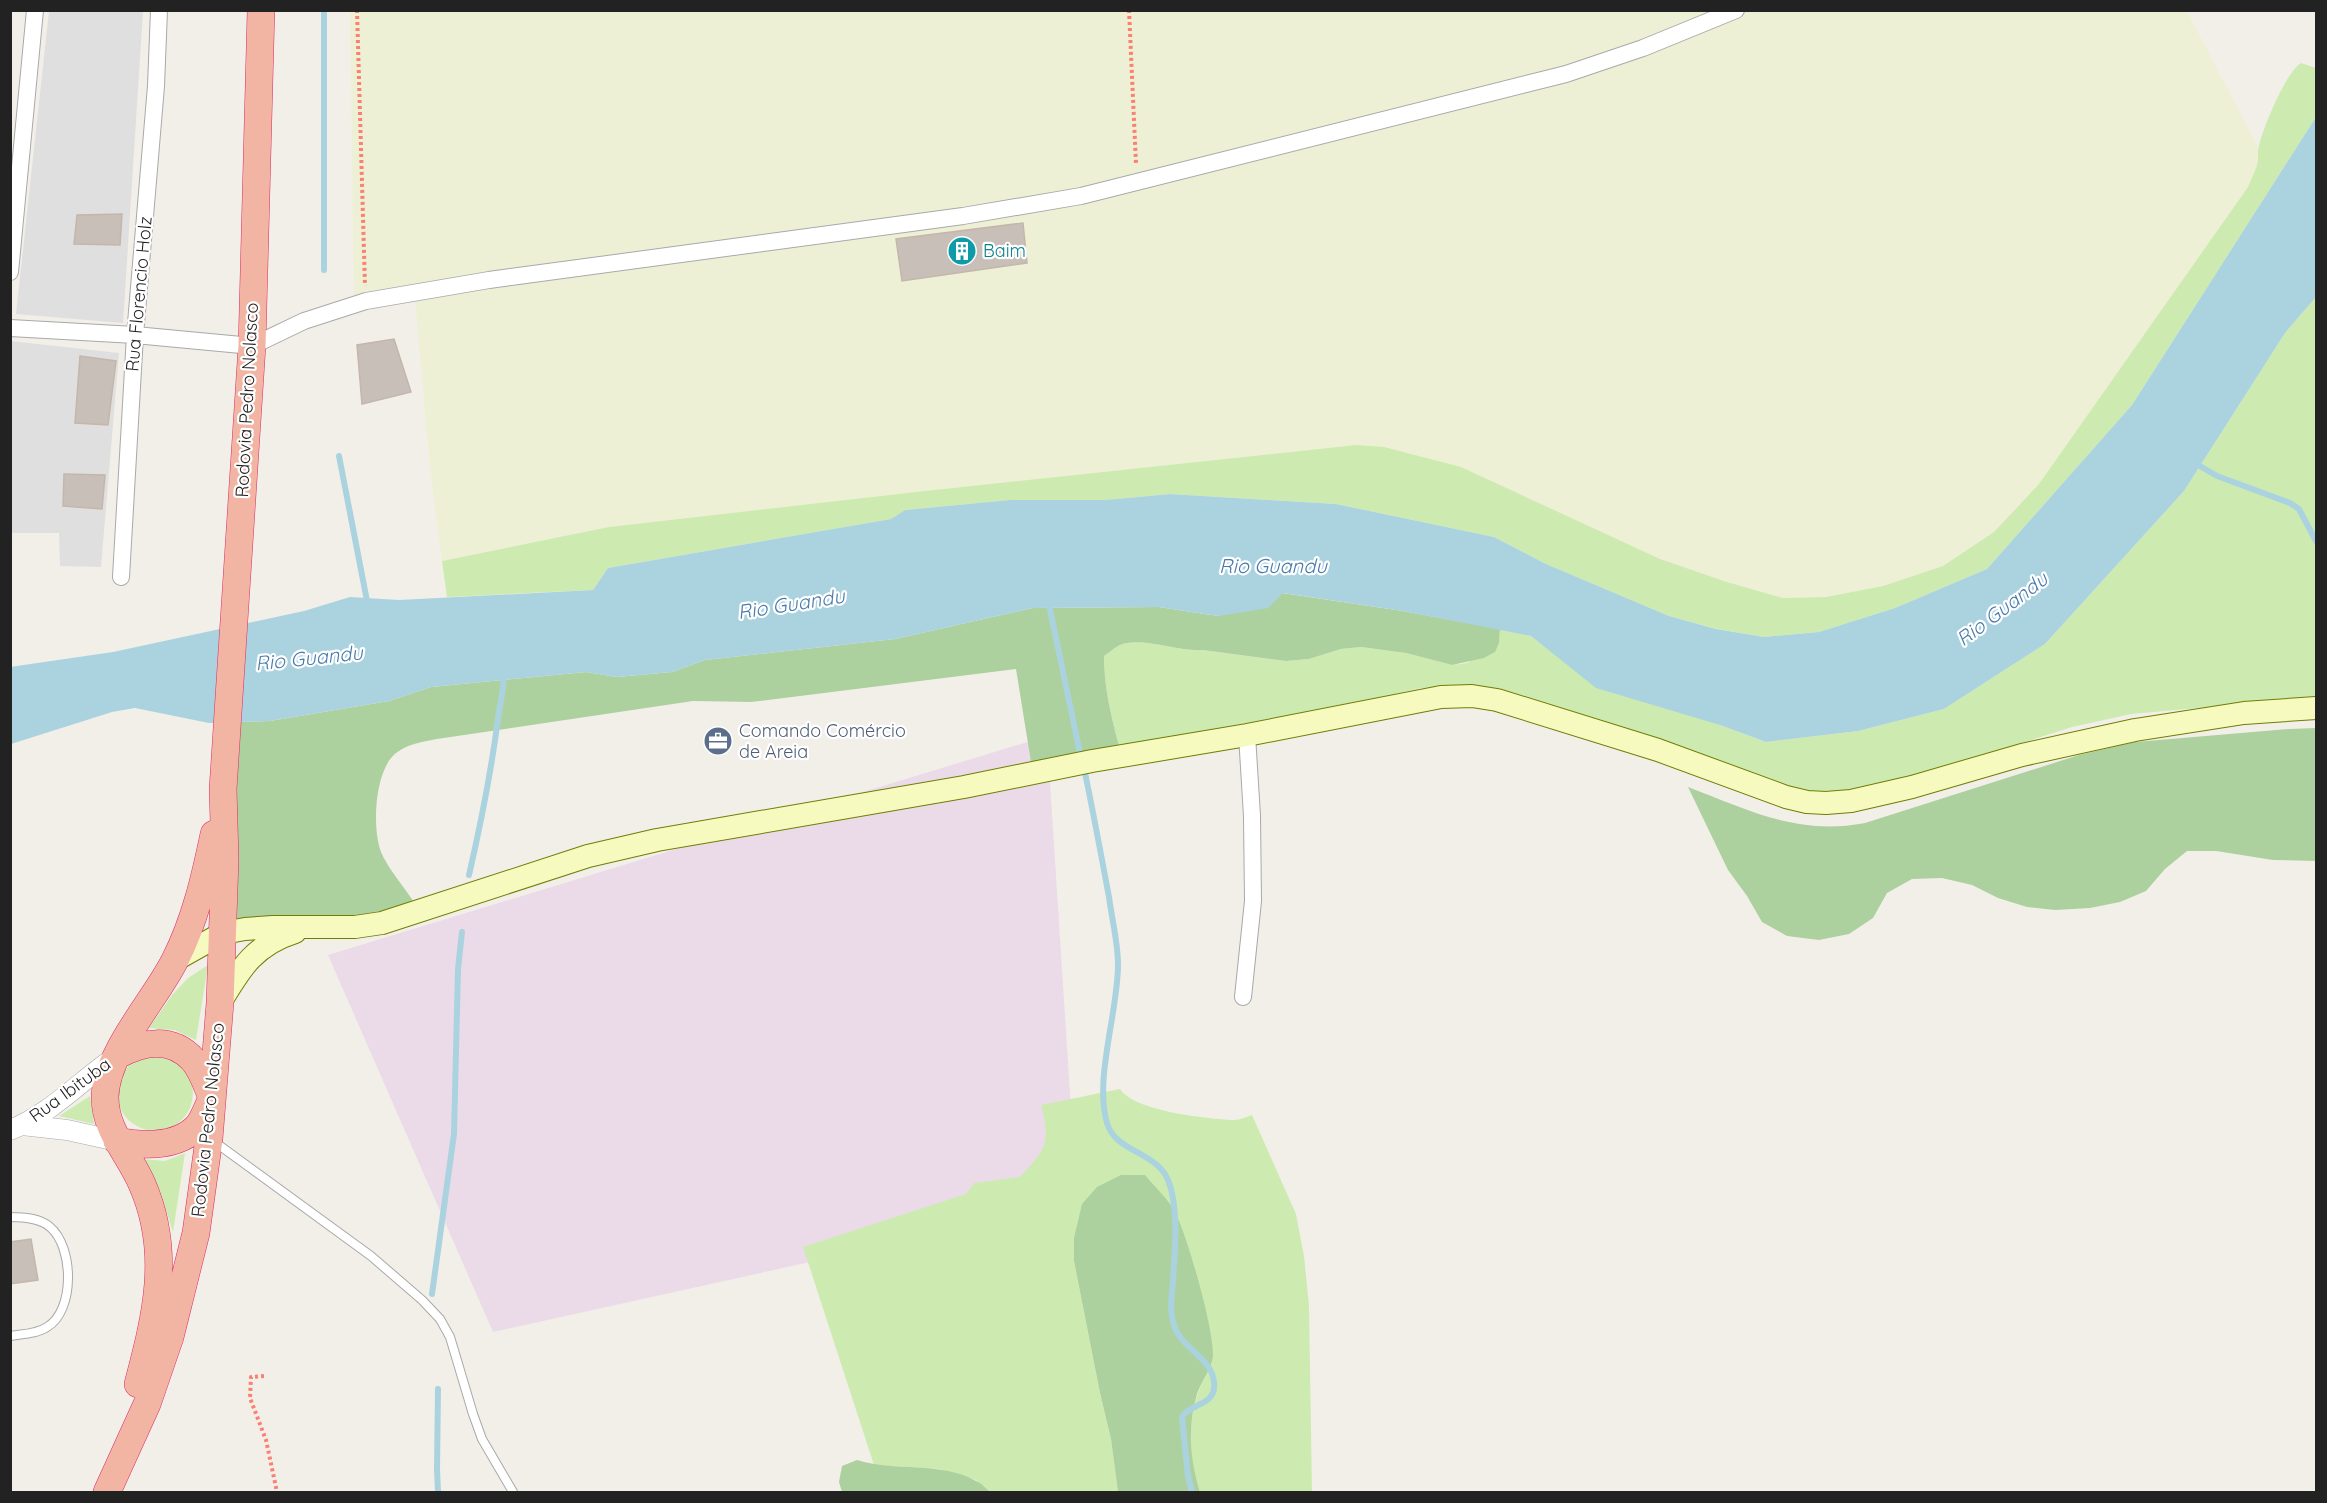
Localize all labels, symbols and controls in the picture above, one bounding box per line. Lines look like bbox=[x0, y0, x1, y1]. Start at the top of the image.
street label: Rua Florencio Holz bbox=[120, 215, 157, 372]
building icon: Baim bbox=[946, 235, 978, 267]
place label: Baim bbox=[983, 239, 1026, 262]
street label: Rodovia Pedro Nolasco bbox=[230, 302, 263, 498]
water label: Rio Guandu bbox=[1219, 553, 1329, 578]
water label: Rio Guandu bbox=[1951, 565, 2054, 651]
water label: Rio Guandu bbox=[736, 582, 848, 624]
water label: Rio Guandu bbox=[254, 639, 366, 676]
place label: Comando Comércio de Areia bbox=[739, 719, 906, 763]
office icon: Comando Comércio de Areia bbox=[702, 725, 734, 757]
street label: Rodovia Pedro Nolasco bbox=[186, 1022, 229, 1218]
street label: Rua Ibituba bbox=[24, 1052, 115, 1127]

